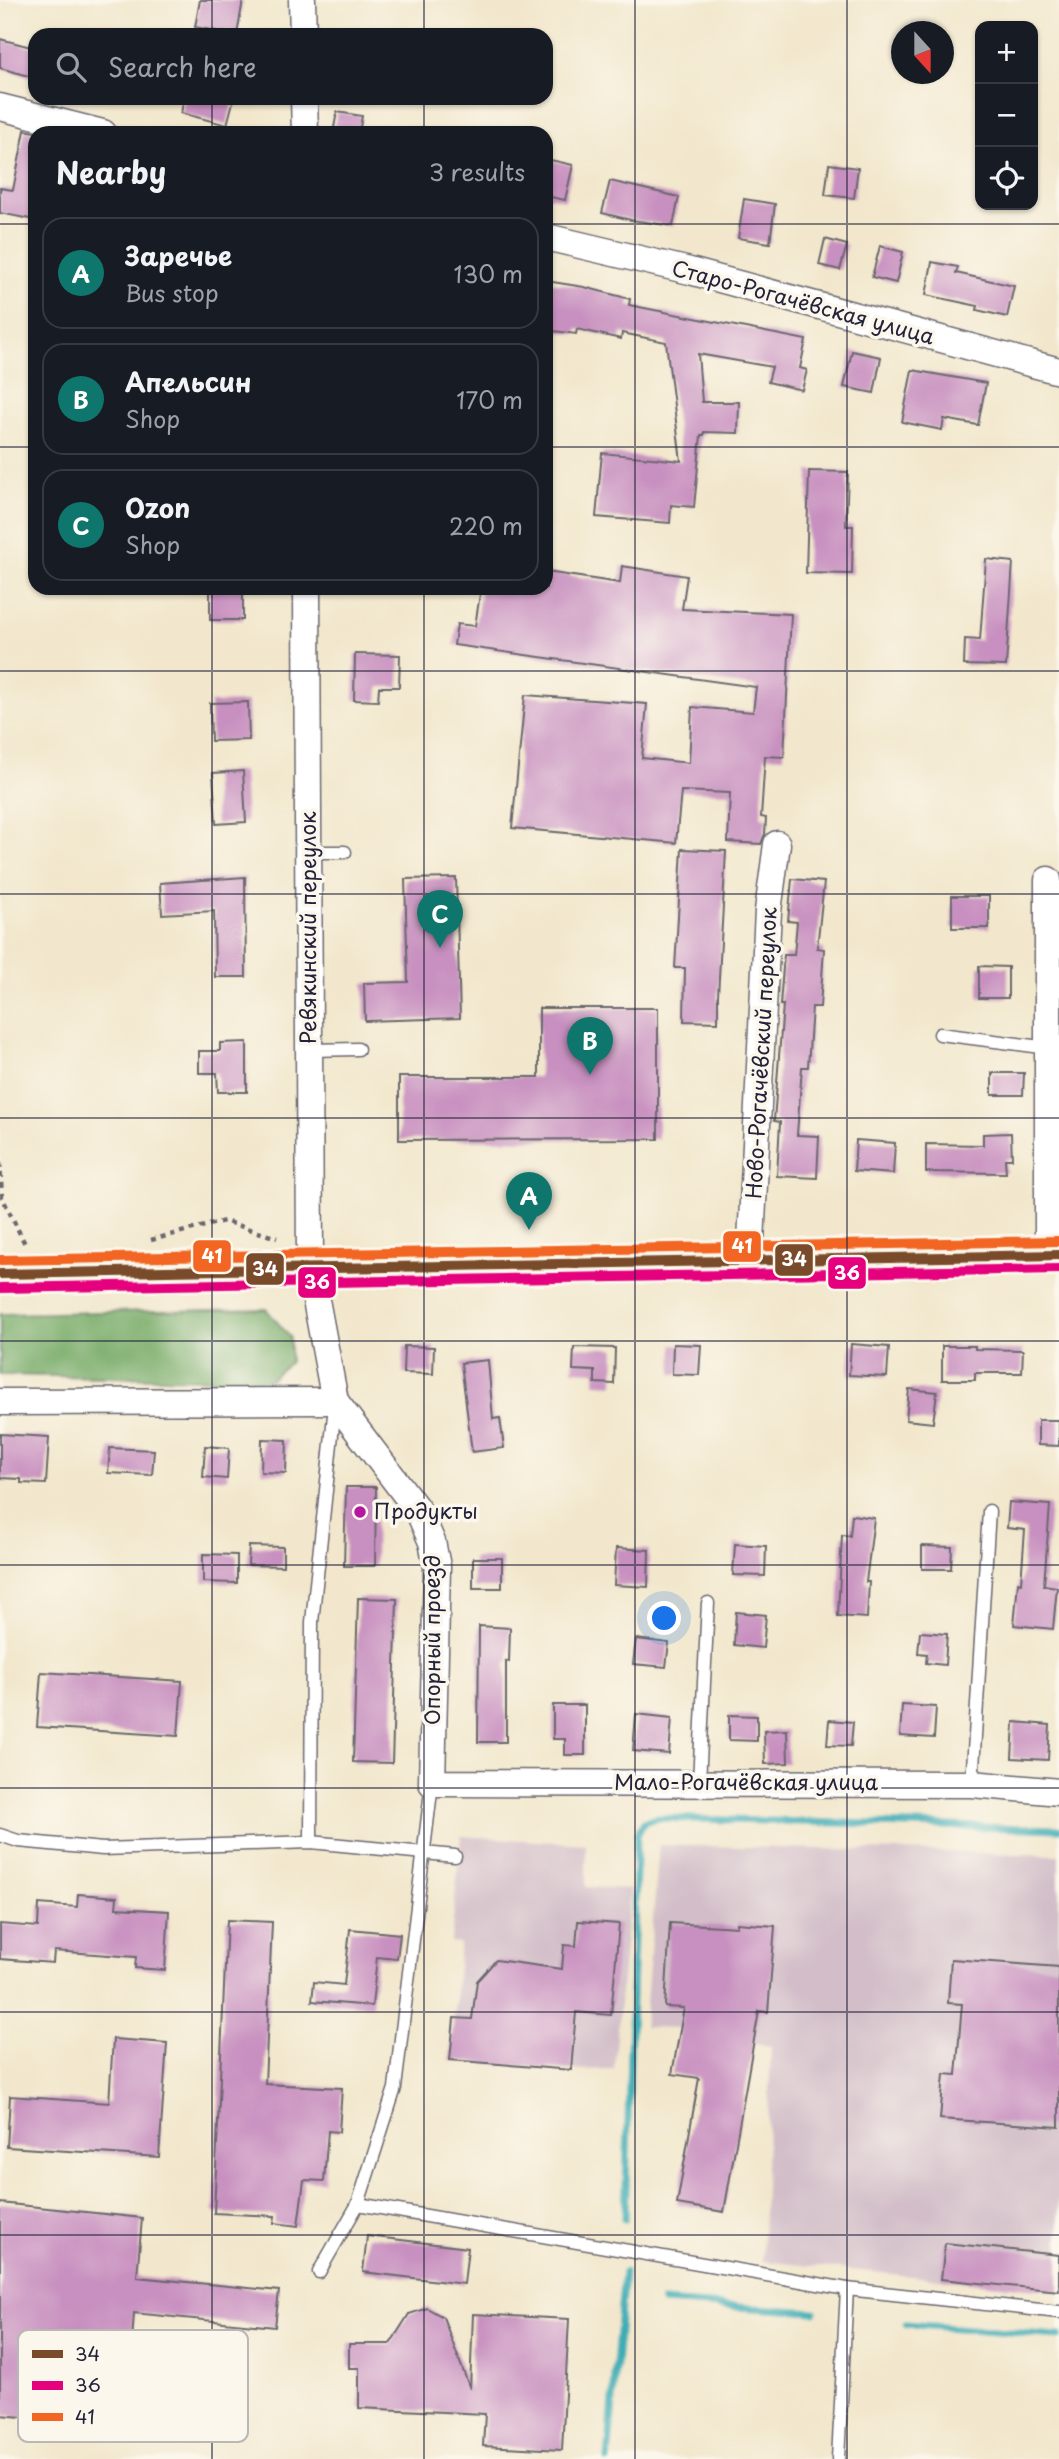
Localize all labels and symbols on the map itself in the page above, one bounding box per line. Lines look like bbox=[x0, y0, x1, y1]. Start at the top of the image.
north arrow bbox=[891, 21, 954, 84]
street label: Старо-Рогачёвская улица bbox=[669, 251, 939, 352]
street label: Ревякинский переулок bbox=[291, 811, 323, 1045]
pin: C bbox=[417, 890, 463, 948]
street label: Ново-Рогачёвский переулок bbox=[736, 906, 784, 1200]
pin: B bbox=[567, 1017, 613, 1075]
pin: A bbox=[506, 1172, 552, 1230]
line badge: 41 bbox=[722, 1230, 762, 1263]
text: 41 bbox=[731, 1231, 753, 1259]
line badge: 41 bbox=[192, 1239, 232, 1273]
text: 41 bbox=[201, 1241, 223, 1269]
line badge: 34 bbox=[774, 1243, 814, 1277]
text: 34 bbox=[781, 1244, 807, 1272]
line badge: 34 bbox=[245, 1252, 285, 1286]
text: 34 bbox=[252, 1254, 278, 1282]
line badge: 36 bbox=[827, 1256, 867, 1290]
text: 36 bbox=[834, 1258, 860, 1286]
line badge: 36 bbox=[297, 1266, 337, 1299]
text: 36 bbox=[304, 1267, 330, 1295]
place label: Продукты bbox=[374, 1494, 478, 1526]
marker: Продукты bbox=[352, 1504, 368, 1520]
street label: Опорный проезд bbox=[415, 1555, 447, 1725]
your location bbox=[647, 1601, 681, 1635]
street label: Мало-Рогачёвская улица bbox=[614, 1765, 879, 1797]
legend bbox=[18, 2330, 248, 2442]
text: 34 bbox=[75, 2339, 100, 2367]
text: 36 bbox=[75, 2370, 101, 2398]
text: 41 bbox=[75, 2402, 95, 2430]

